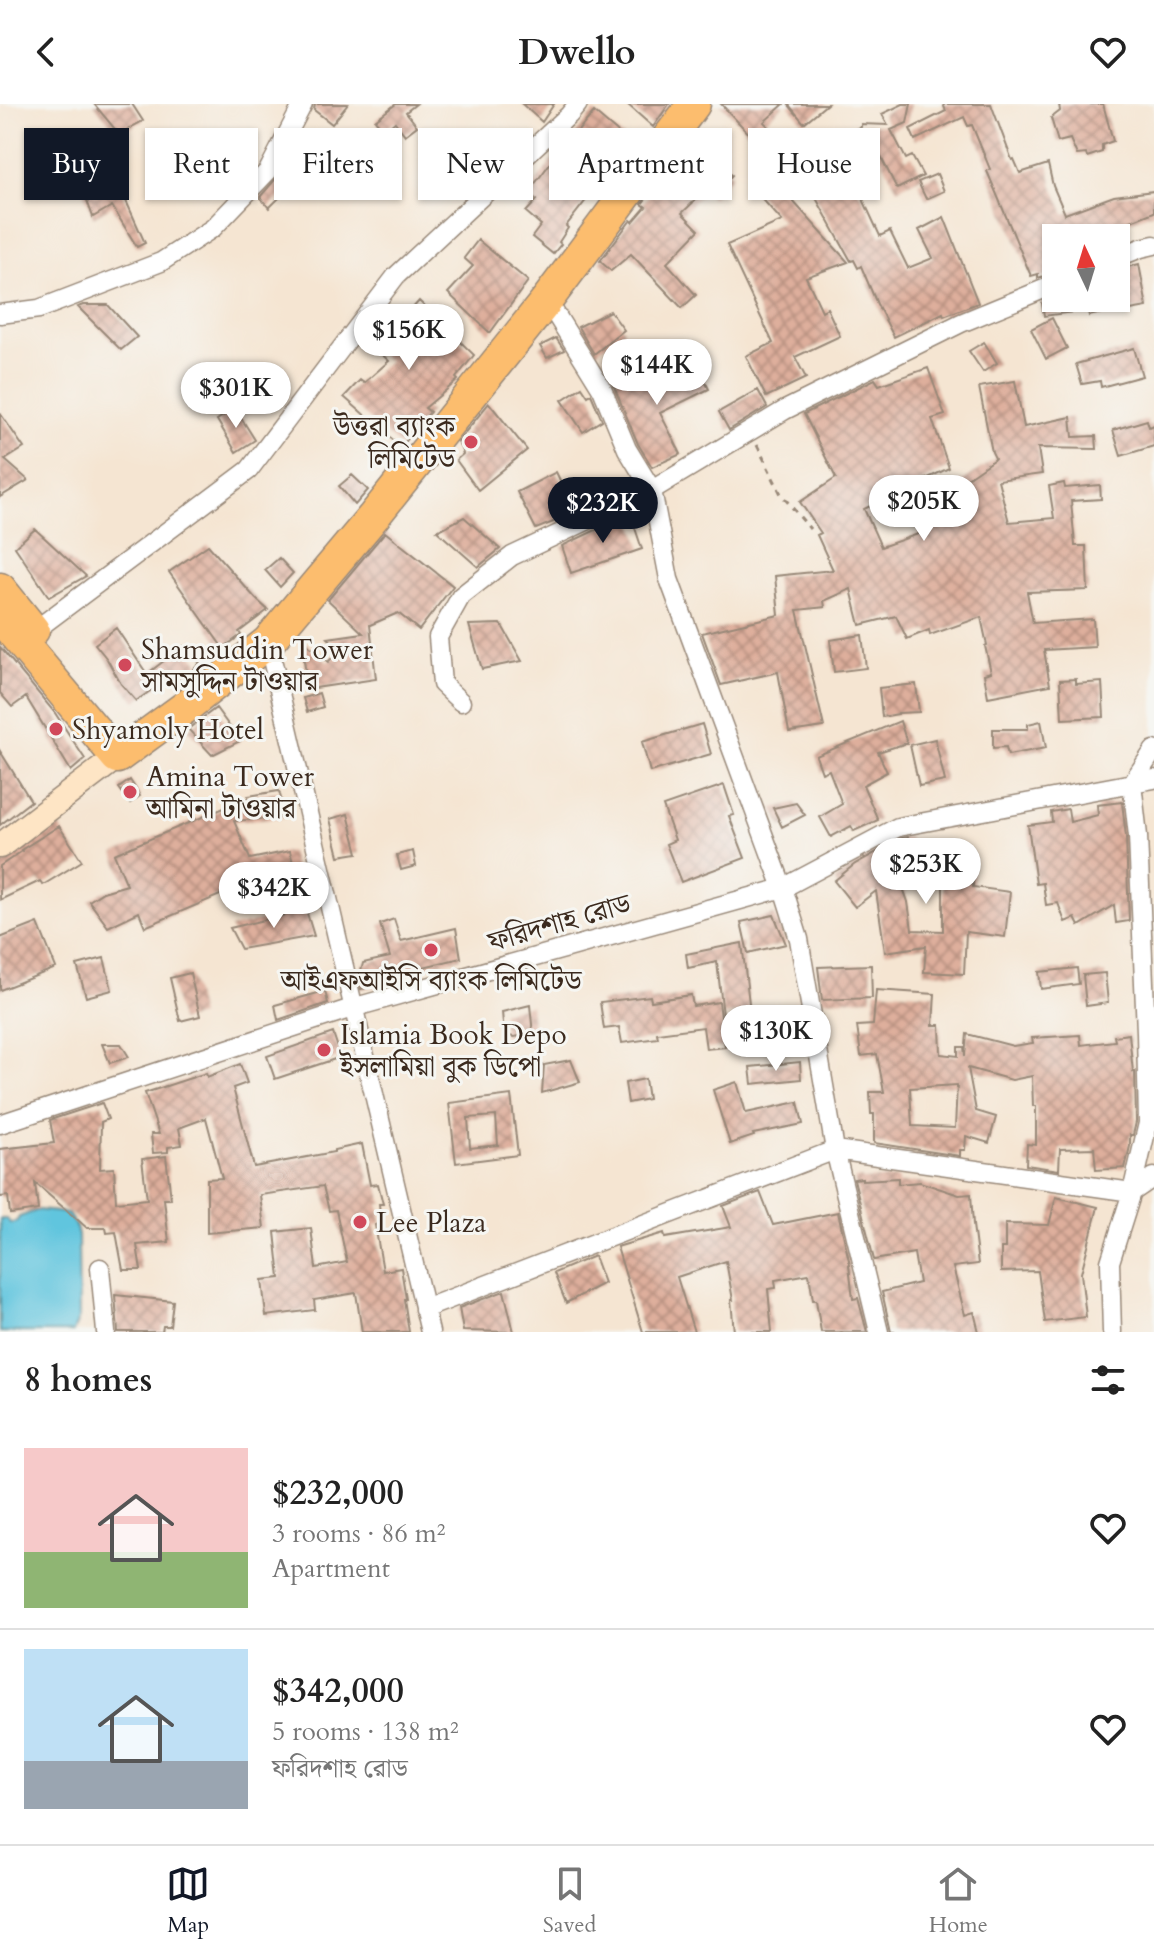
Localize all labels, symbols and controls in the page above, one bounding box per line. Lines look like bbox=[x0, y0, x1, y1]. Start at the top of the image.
text: Dwello bbox=[518, 28, 636, 77]
icon: back bbox=[24, 30, 68, 74]
icon: heart bbox=[1086, 30, 1130, 74]
chip: Buy bbox=[24, 128, 129, 200]
chip: Rent bbox=[145, 128, 258, 200]
chip: Filters bbox=[274, 128, 402, 200]
chip: New bbox=[418, 128, 533, 200]
chip: Apartment bbox=[549, 128, 732, 200]
chip: House bbox=[748, 128, 880, 200]
north arrow bbox=[1042, 224, 1130, 312]
map controls bbox=[1042, 224, 1130, 312]
pin: $156K bbox=[353, 304, 465, 372]
text: $156K bbox=[372, 312, 446, 347]
pin: $144K bbox=[601, 339, 713, 407]
text: $144K bbox=[620, 347, 694, 382]
pin: $301K bbox=[180, 362, 292, 430]
text: $301K bbox=[199, 370, 273, 405]
place label: উত্তরা ব্যাংক লিমিটেড bbox=[332, 408, 457, 478]
marker: উত্তরা ব্যাংক লিমিটেড bbox=[462, 433, 480, 451]
pin: $205K bbox=[868, 475, 980, 543]
pin: $232K bbox=[547, 477, 659, 545]
text: $205K bbox=[887, 483, 961, 518]
text: $232K bbox=[566, 485, 640, 520]
place label: Shamsuddin Tower সামসুদ্দিন টাওয়ার bbox=[140, 631, 374, 701]
marker: Shamsuddin Tower সামসুদ্দিন টাওয়ার bbox=[116, 656, 134, 674]
place label: Shyamoly Hotel bbox=[72, 711, 264, 749]
marker: Shyamoly Hotel bbox=[47, 720, 65, 738]
place label: Amina Tower আমিনা টাওয়ার bbox=[145, 758, 315, 828]
marker: Amina Tower আমিনা টাওয়ার bbox=[121, 783, 139, 801]
pin: $253K bbox=[870, 838, 982, 906]
text: $253K bbox=[889, 846, 963, 881]
pin: $342K bbox=[218, 862, 330, 930]
text: $342K bbox=[237, 870, 311, 905]
street label: ফরিদশাহ রোড bbox=[483, 884, 636, 962]
marker: আইএফআইসি ব্যাংক লিমিটেড bbox=[422, 941, 440, 959]
place label: আইএফআইসি ব্যাংক লিমিটেড bbox=[279, 962, 583, 1000]
pin: $130K bbox=[720, 1005, 832, 1073]
text: $130K bbox=[739, 1013, 813, 1048]
place label: Islamia Book Depo ইসলামিয়া বুক ডিপো bbox=[339, 1016, 567, 1086]
marker: Islamia Book Depo ইসলামিয়া বুক ডিপো bbox=[315, 1041, 333, 1059]
place label: Lee Plaza bbox=[376, 1204, 486, 1242]
marker: Lee Plaza bbox=[351, 1213, 369, 1231]
text: 8 homes bbox=[24, 1357, 152, 1403]
icon: filters bbox=[1086, 1358, 1130, 1402]
text: $232,000 bbox=[272, 1470, 404, 1516]
icon: home bbox=[88, 1480, 184, 1576]
icon: heart bbox=[1086, 1506, 1130, 1550]
text: 3 rooms · 86 m² bbox=[272, 1516, 445, 1551]
text: Apartment bbox=[272, 1551, 390, 1586]
text: $342,000 bbox=[272, 1668, 404, 1714]
icon: home bbox=[88, 1681, 184, 1777]
icon: heart bbox=[1086, 1707, 1130, 1751]
text: 5 rooms · 138 m² bbox=[272, 1714, 459, 1749]
text: ফরিদশাহ রোড bbox=[272, 1751, 408, 1786]
tab: Map bbox=[166, 1862, 210, 1940]
tab: Saved bbox=[543, 1862, 596, 1940]
tab: Home bbox=[929, 1862, 988, 1940]

